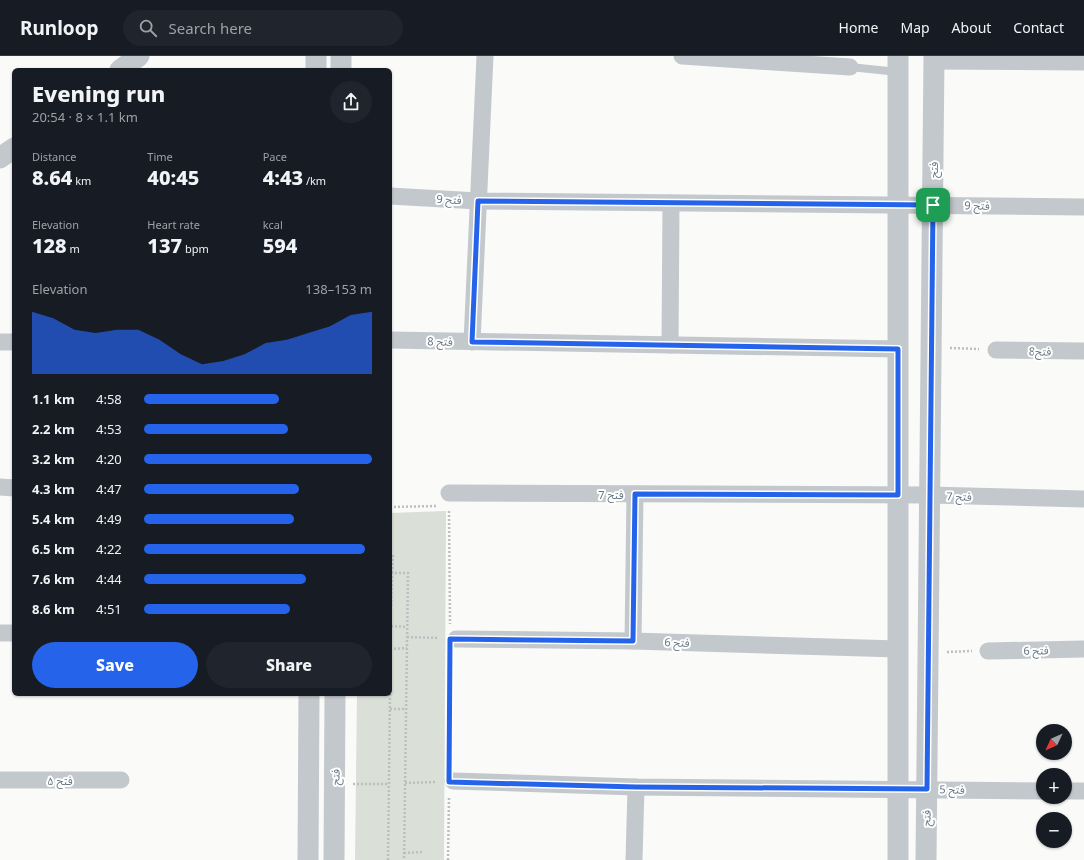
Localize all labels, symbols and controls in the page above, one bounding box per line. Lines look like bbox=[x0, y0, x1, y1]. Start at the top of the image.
search box bbox=[123, 10, 403, 46]
text: Runloop bbox=[20, 15, 99, 41]
icon: search bbox=[137, 17, 159, 39]
text: Search here bbox=[169, 18, 252, 38]
text: Home bbox=[839, 18, 878, 37]
text: Map bbox=[900, 18, 930, 37]
text: About bbox=[952, 18, 991, 37]
text: Contact bbox=[1013, 18, 1064, 37]
text: Evening run bbox=[32, 78, 165, 108]
button: share bbox=[330, 81, 372, 123]
text: 20:54 · 8 × 1.1 km bbox=[32, 108, 138, 126]
text: Distance bbox=[32, 149, 77, 164]
text: Time bbox=[147, 149, 173, 164]
text: Pace bbox=[263, 149, 287, 164]
street label: فتح bbox=[926, 162, 942, 178]
text: 8.64 bbox=[32, 164, 72, 191]
text: 40:45 bbox=[147, 164, 199, 191]
text: 4:43 bbox=[263, 164, 303, 191]
text: km bbox=[72, 173, 91, 188]
text: /km bbox=[303, 173, 326, 188]
pin bbox=[916, 188, 950, 222]
street label: فتح 9 bbox=[436, 191, 462, 208]
icon: arrive bbox=[922, 194, 944, 216]
street label: فتح 9 bbox=[964, 197, 990, 214]
text: Elevation bbox=[32, 217, 79, 232]
text: Heart rate bbox=[147, 217, 200, 232]
text: kcal bbox=[263, 217, 283, 232]
text: 128 bbox=[32, 232, 67, 259]
text: 137 bbox=[147, 232, 182, 259]
text: 594 bbox=[263, 232, 297, 259]
text: m bbox=[67, 241, 80, 256]
text: bpm bbox=[182, 241, 209, 256]
text: Elevation bbox=[32, 280, 88, 298]
text: 138–153 m bbox=[305, 280, 372, 298]
street label: فتح 8 bbox=[427, 333, 453, 350]
street label: فتح8 bbox=[1029, 343, 1051, 360]
text: 1.1 km bbox=[32, 390, 75, 408]
text: 4:58 bbox=[96, 390, 122, 408]
text: 2.2 km bbox=[32, 420, 75, 438]
text: 4:53 bbox=[96, 420, 122, 438]
text: 3.2 km bbox=[32, 450, 75, 468]
text: 4:20 bbox=[96, 450, 122, 468]
text: 4.3 km bbox=[32, 480, 75, 498]
text: 4:47 bbox=[96, 480, 122, 498]
street label: فتح 7 bbox=[598, 487, 624, 503]
street label: فتح 7 bbox=[946, 488, 972, 505]
text: 5.4 km bbox=[32, 510, 75, 528]
text: 4:49 bbox=[96, 510, 122, 528]
text: 6.5 km bbox=[32, 540, 75, 558]
text: 4:22 bbox=[96, 540, 122, 558]
text: 7.6 km bbox=[32, 570, 75, 588]
text: 4:44 bbox=[96, 570, 122, 588]
text: 8.6 km bbox=[32, 600, 75, 618]
text: 4:51 bbox=[96, 600, 122, 618]
street label: فتح 6 bbox=[664, 634, 690, 651]
button: Save bbox=[32, 642, 198, 688]
button: Share bbox=[206, 642, 372, 688]
street label: فتح 6 bbox=[1023, 642, 1049, 659]
north arrow bbox=[1036, 724, 1072, 760]
map controls bbox=[1036, 724, 1072, 848]
button: + bbox=[1036, 768, 1072, 804]
street label: فتح bbox=[327, 769, 344, 785]
street label: فتح ۵ bbox=[47, 773, 73, 789]
street label: فتح 5 bbox=[939, 781, 965, 798]
street label: فتح bbox=[918, 810, 935, 826]
button: − bbox=[1036, 812, 1072, 848]

